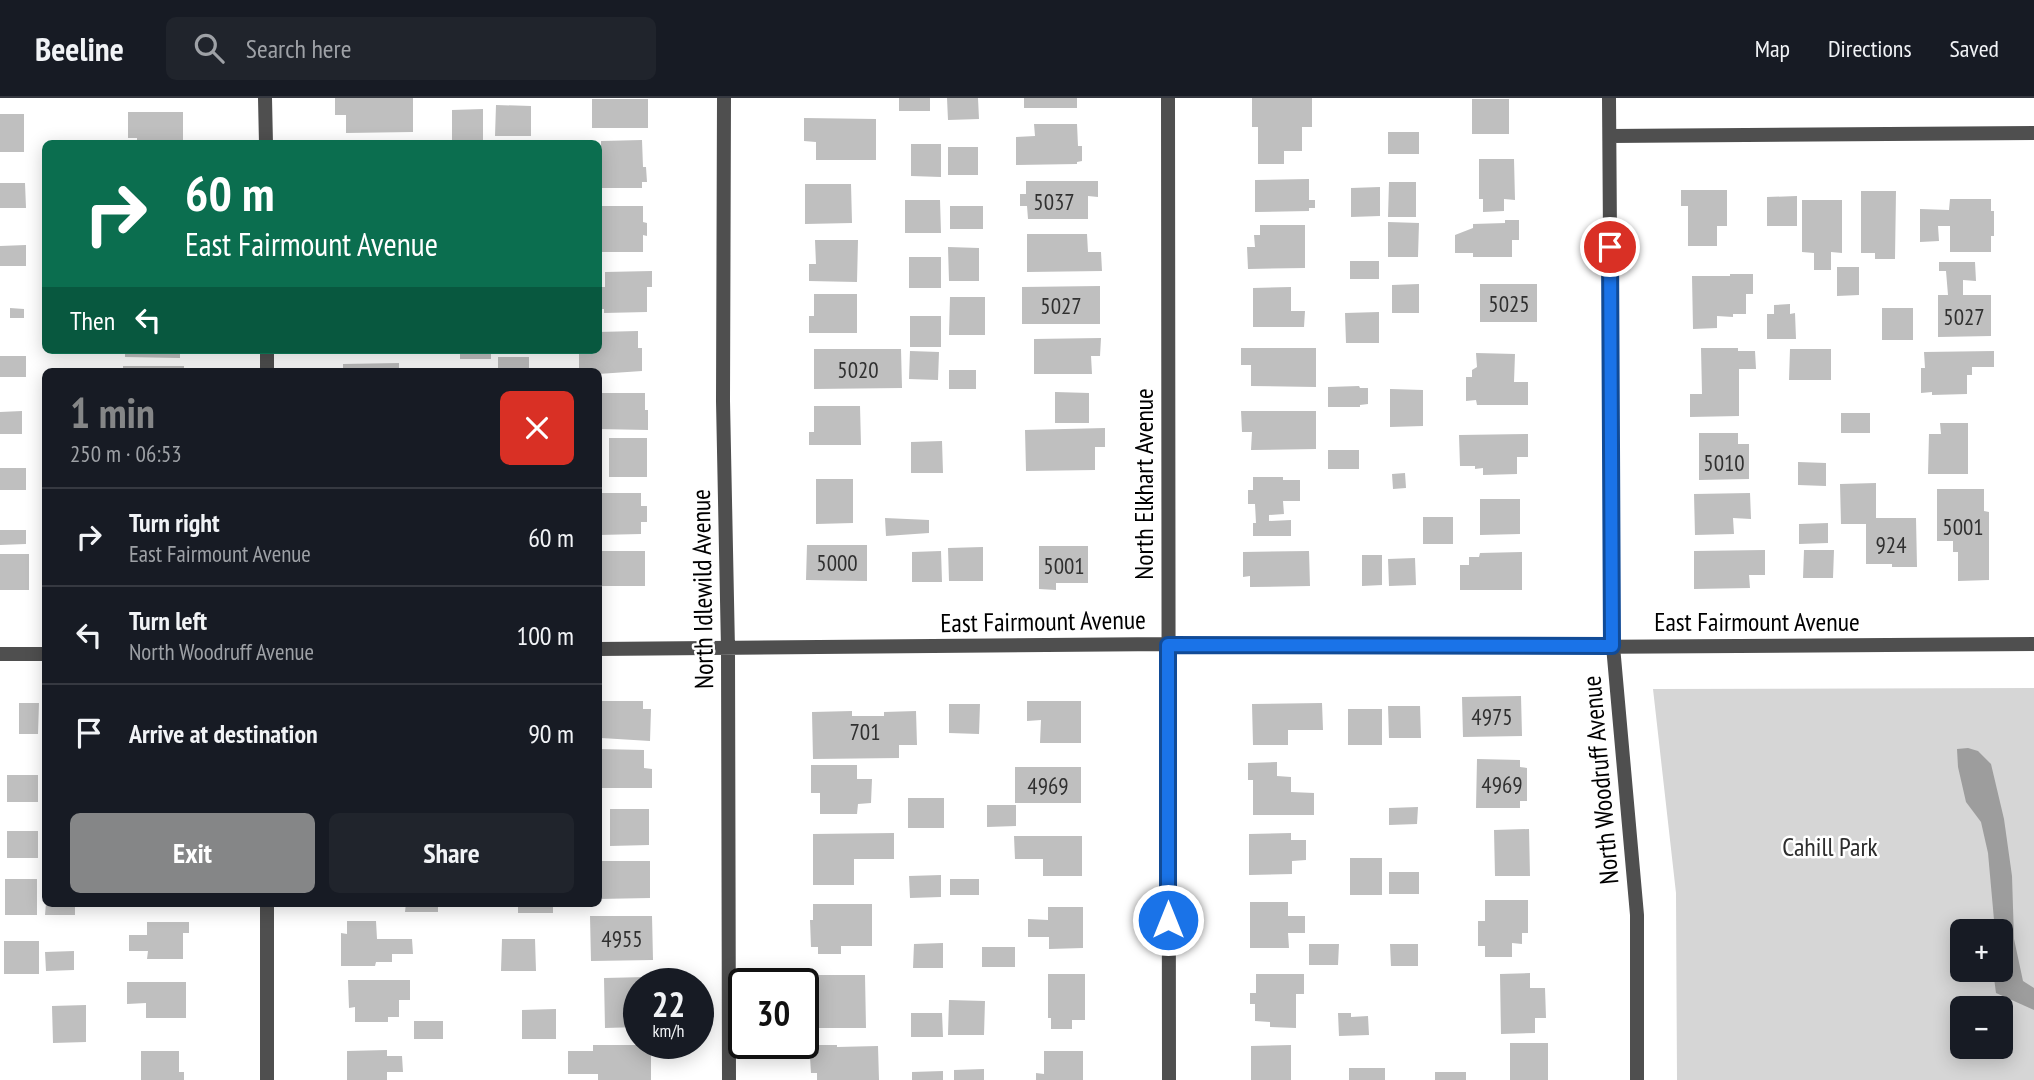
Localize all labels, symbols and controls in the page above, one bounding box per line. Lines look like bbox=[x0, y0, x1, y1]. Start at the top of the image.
search box bbox=[166, 17, 656, 80]
text: Beeline bbox=[35, 27, 124, 70]
icon: search bbox=[190, 29, 228, 67]
text: Search here bbox=[246, 32, 351, 65]
text: Map bbox=[1755, 33, 1790, 64]
text: Directions bbox=[1828, 33, 1912, 64]
text: Saved bbox=[1950, 33, 1999, 64]
text: 60 m bbox=[185, 161, 274, 225]
icon: right bbox=[70, 168, 161, 259]
house number: 5037 bbox=[1033, 187, 1075, 216]
pin bbox=[1580, 217, 1640, 277]
text: East Fairmount Avenue bbox=[185, 223, 438, 265]
icon: arrive bbox=[1591, 228, 1629, 266]
house number: 5025 bbox=[1488, 289, 1530, 318]
house number: 5027 bbox=[1040, 291, 1082, 320]
icon: left bbox=[129, 301, 167, 339]
house number: 5027 bbox=[1943, 302, 1985, 331]
text: Then bbox=[70, 304, 115, 337]
house number: 5020 bbox=[837, 355, 879, 384]
text: 1 min bbox=[70, 385, 155, 440]
street label: North Elkhart Avenue bbox=[1127, 388, 1160, 580]
button: close bbox=[500, 391, 574, 465]
text: 250 m · 06:53 bbox=[70, 439, 182, 468]
house number: 5010 bbox=[1703, 448, 1745, 477]
street label: North Idlewild Avenue bbox=[684, 489, 720, 689]
text: Turn right bbox=[129, 506, 220, 539]
house number: 5001 bbox=[1942, 512, 1984, 541]
icon: right bbox=[70, 518, 108, 556]
text: 60 m bbox=[528, 521, 574, 554]
house number: 924 bbox=[1875, 530, 1907, 559]
text: East Fairmount Avenue bbox=[129, 539, 311, 568]
house number: 5000 bbox=[816, 548, 858, 577]
house number: 5001 bbox=[1043, 551, 1085, 580]
street label: East Fairmount Avenue bbox=[940, 603, 1146, 639]
text: Turn left bbox=[129, 604, 207, 637]
street label: East Fairmount Avenue bbox=[1654, 605, 1860, 638]
icon: left bbox=[70, 616, 108, 654]
text: 100 m bbox=[516, 619, 574, 652]
text: North Woodruff Avenue bbox=[129, 637, 314, 666]
street label: North Woodruff Avenue bbox=[1574, 674, 1626, 886]
house number: 4975 bbox=[1471, 702, 1513, 731]
icon: arrive bbox=[70, 714, 108, 752]
text: Arrive at destination bbox=[129, 717, 318, 750]
text: 90 m bbox=[528, 717, 574, 750]
house number: 701 bbox=[849, 717, 881, 746]
house number: 4969 bbox=[1481, 770, 1523, 799]
house number: 4969 bbox=[1027, 771, 1069, 800]
button: Exit bbox=[70, 813, 315, 893]
button: Share bbox=[329, 813, 574, 893]
park label: Cahill Park bbox=[1782, 830, 1878, 863]
position arrow bbox=[1131, 883, 1205, 957]
map controls bbox=[1950, 919, 2013, 1059]
button: + bbox=[1950, 919, 2013, 982]
house number: 4955 bbox=[601, 924, 643, 953]
speed limit sign: 30 bbox=[728, 968, 819, 1059]
text: 22 bbox=[652, 981, 685, 1027]
button: − bbox=[1950, 996, 2013, 1059]
text: km/h bbox=[653, 1019, 684, 1042]

